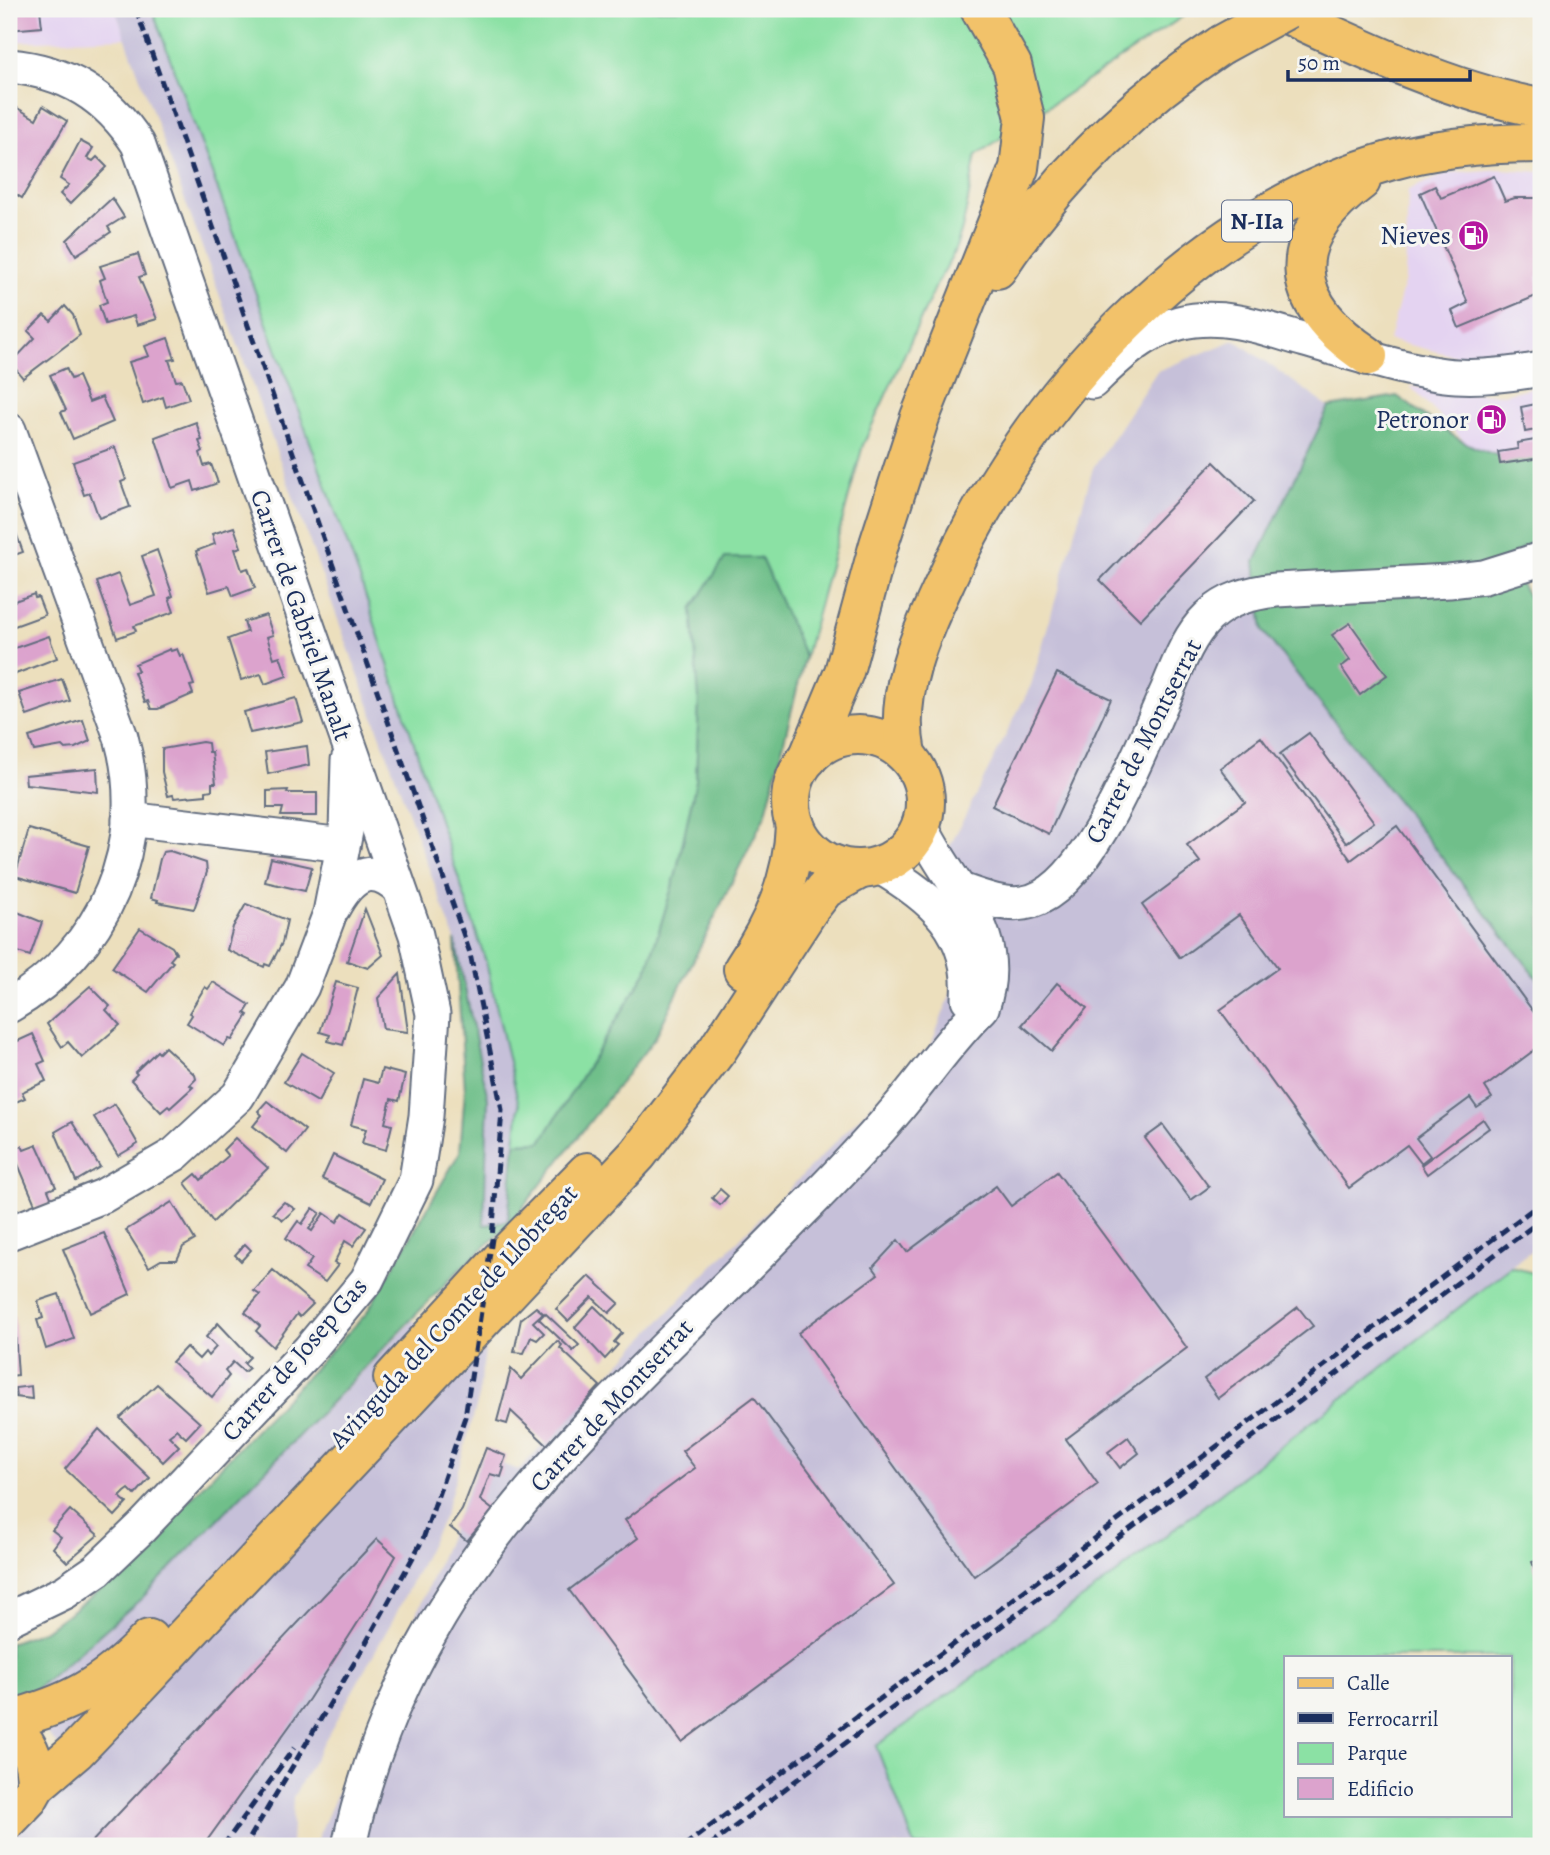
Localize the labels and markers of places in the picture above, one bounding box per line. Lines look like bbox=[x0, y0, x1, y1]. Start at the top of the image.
place label: Nieves bbox=[1380, 218, 1451, 253]
fuel station icon: Nieves bbox=[1457, 218, 1491, 252]
place label: Petronor bbox=[1376, 402, 1469, 437]
fuel station icon: Petronor bbox=[1475, 402, 1509, 436]

